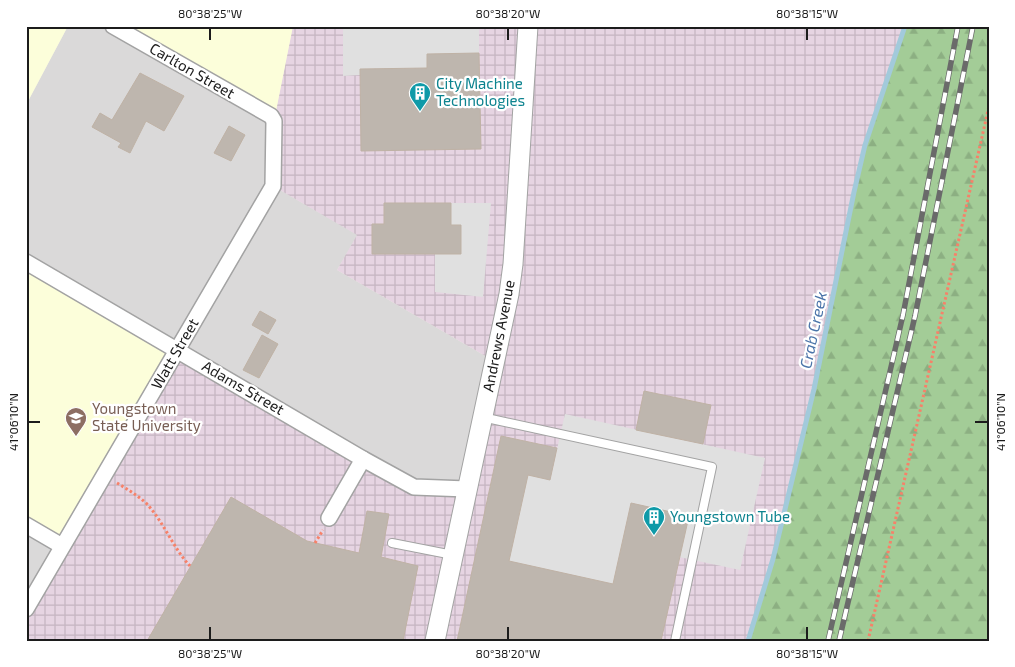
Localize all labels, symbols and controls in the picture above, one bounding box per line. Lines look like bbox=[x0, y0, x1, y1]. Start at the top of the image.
text: 80°38'25"W bbox=[178, 6, 242, 20]
text: 80°38'20"W bbox=[476, 6, 540, 20]
text: 80°38'15"W bbox=[776, 6, 838, 20]
street label: Carlton Street bbox=[147, 39, 238, 102]
place label: City Machine Technologies bbox=[436, 74, 525, 109]
building icon: City Machine Technologies bbox=[408, 81, 432, 112]
street label: Andrews Avenue bbox=[478, 278, 518, 393]
water label: Crab Creek bbox=[795, 290, 830, 370]
street label: Watt Street bbox=[147, 315, 202, 392]
street label: Adams Street bbox=[199, 356, 288, 418]
text: 41°06'10"N bbox=[6, 393, 20, 451]
text: 41°06'10"N bbox=[993, 393, 1007, 451]
place label: Youngstown State University bbox=[92, 399, 201, 434]
school or university icon: Youngstown State University bbox=[64, 406, 88, 437]
building icon: Youngstown Tube bbox=[642, 505, 666, 536]
place label: Youngstown Tube bbox=[670, 507, 790, 525]
text: 80°38'25"W bbox=[178, 646, 242, 660]
text: 80°38'20"W bbox=[476, 646, 540, 660]
text: 80°38'15"W bbox=[776, 646, 838, 660]

